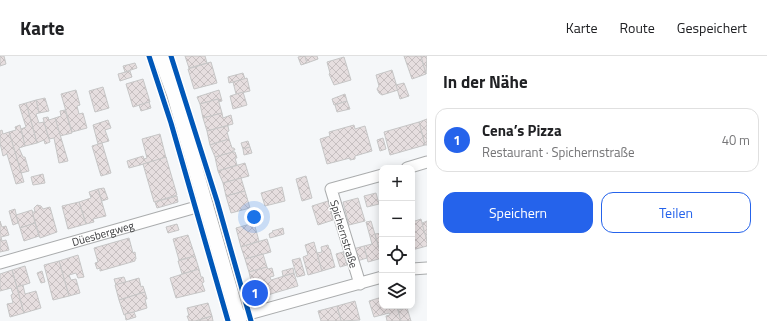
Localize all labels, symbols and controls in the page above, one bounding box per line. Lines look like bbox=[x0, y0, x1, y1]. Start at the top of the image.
text: Karte bbox=[20, 13, 65, 42]
text: Karte bbox=[566, 17, 598, 38]
text: Route bbox=[620, 17, 655, 38]
text: Gespeichert bbox=[677, 17, 747, 38]
text: In der Nähe bbox=[443, 69, 528, 95]
text: Cena’s Pizza bbox=[482, 119, 562, 142]
text: 1 bbox=[453, 130, 461, 150]
text: 40 m bbox=[722, 130, 750, 150]
text: Restaurant · Spichernstraße bbox=[482, 142, 635, 162]
map controls bbox=[379, 165, 415, 309]
button: + bbox=[379, 165, 415, 201]
button: Speichern bbox=[443, 192, 593, 233]
button: Teilen bbox=[601, 192, 751, 233]
street label: Spichernstraße bbox=[326, 198, 362, 270]
button: − bbox=[379, 201, 415, 237]
your location bbox=[244, 207, 264, 227]
street label: Düesbergweg bbox=[70, 217, 136, 250]
button: locate bbox=[379, 237, 415, 273]
button: layers bbox=[379, 273, 415, 309]
pin: 1 bbox=[242, 278, 268, 308]

